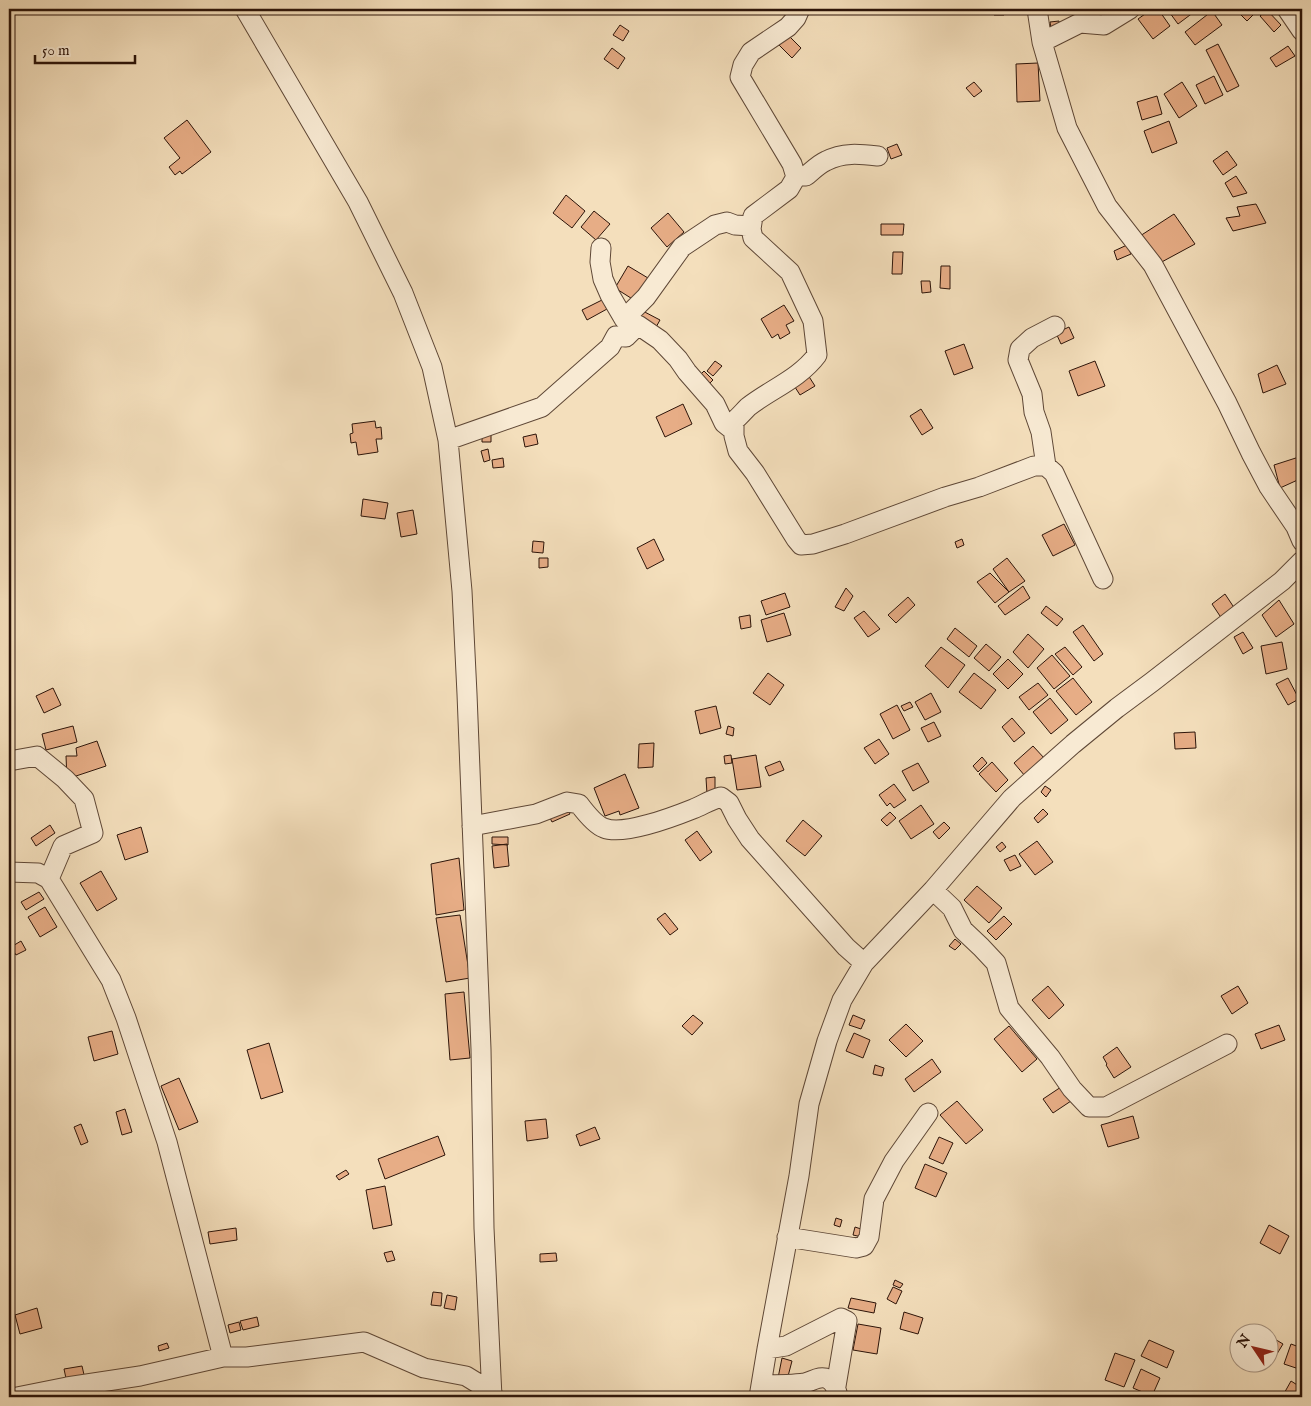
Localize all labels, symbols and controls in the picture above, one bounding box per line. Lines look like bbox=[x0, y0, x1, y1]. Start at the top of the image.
scale bar bbox=[35, 32, 135, 64]
text: 50 m bbox=[42, 41, 70, 60]
north arrow bbox=[1228, 1324, 1278, 1374]
text: N bbox=[1233, 1331, 1255, 1352]

